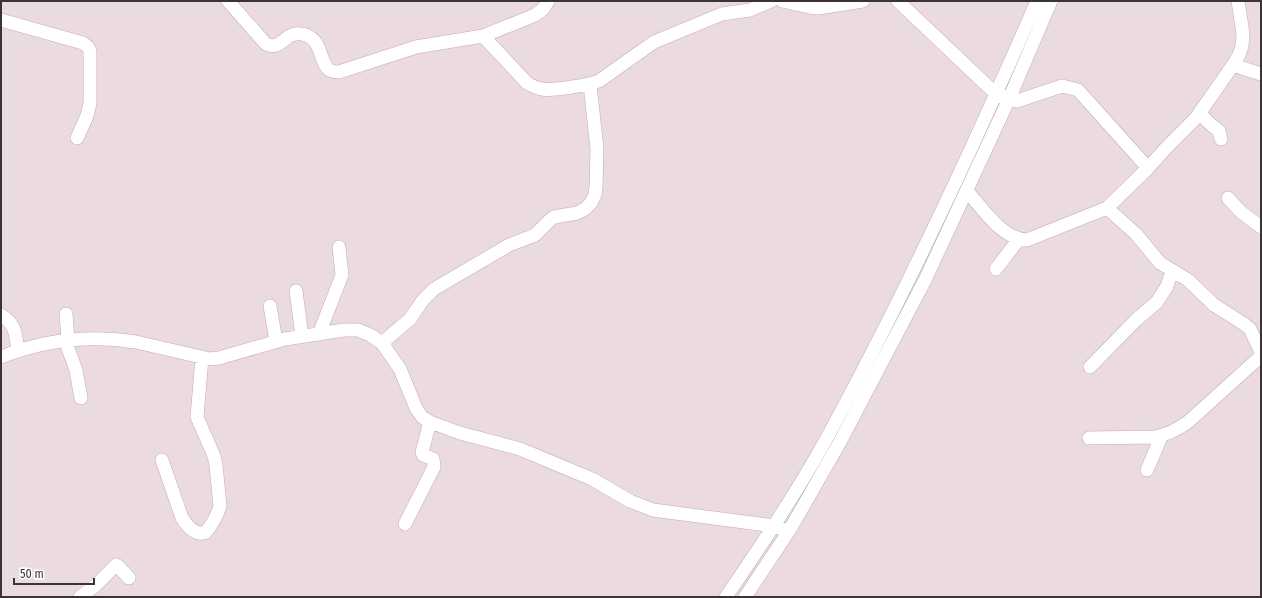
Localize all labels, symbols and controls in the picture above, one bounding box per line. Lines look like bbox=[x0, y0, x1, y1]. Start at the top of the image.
scale bar bbox=[14, 560, 94, 586]
text: 50 m bbox=[20, 567, 44, 581]

